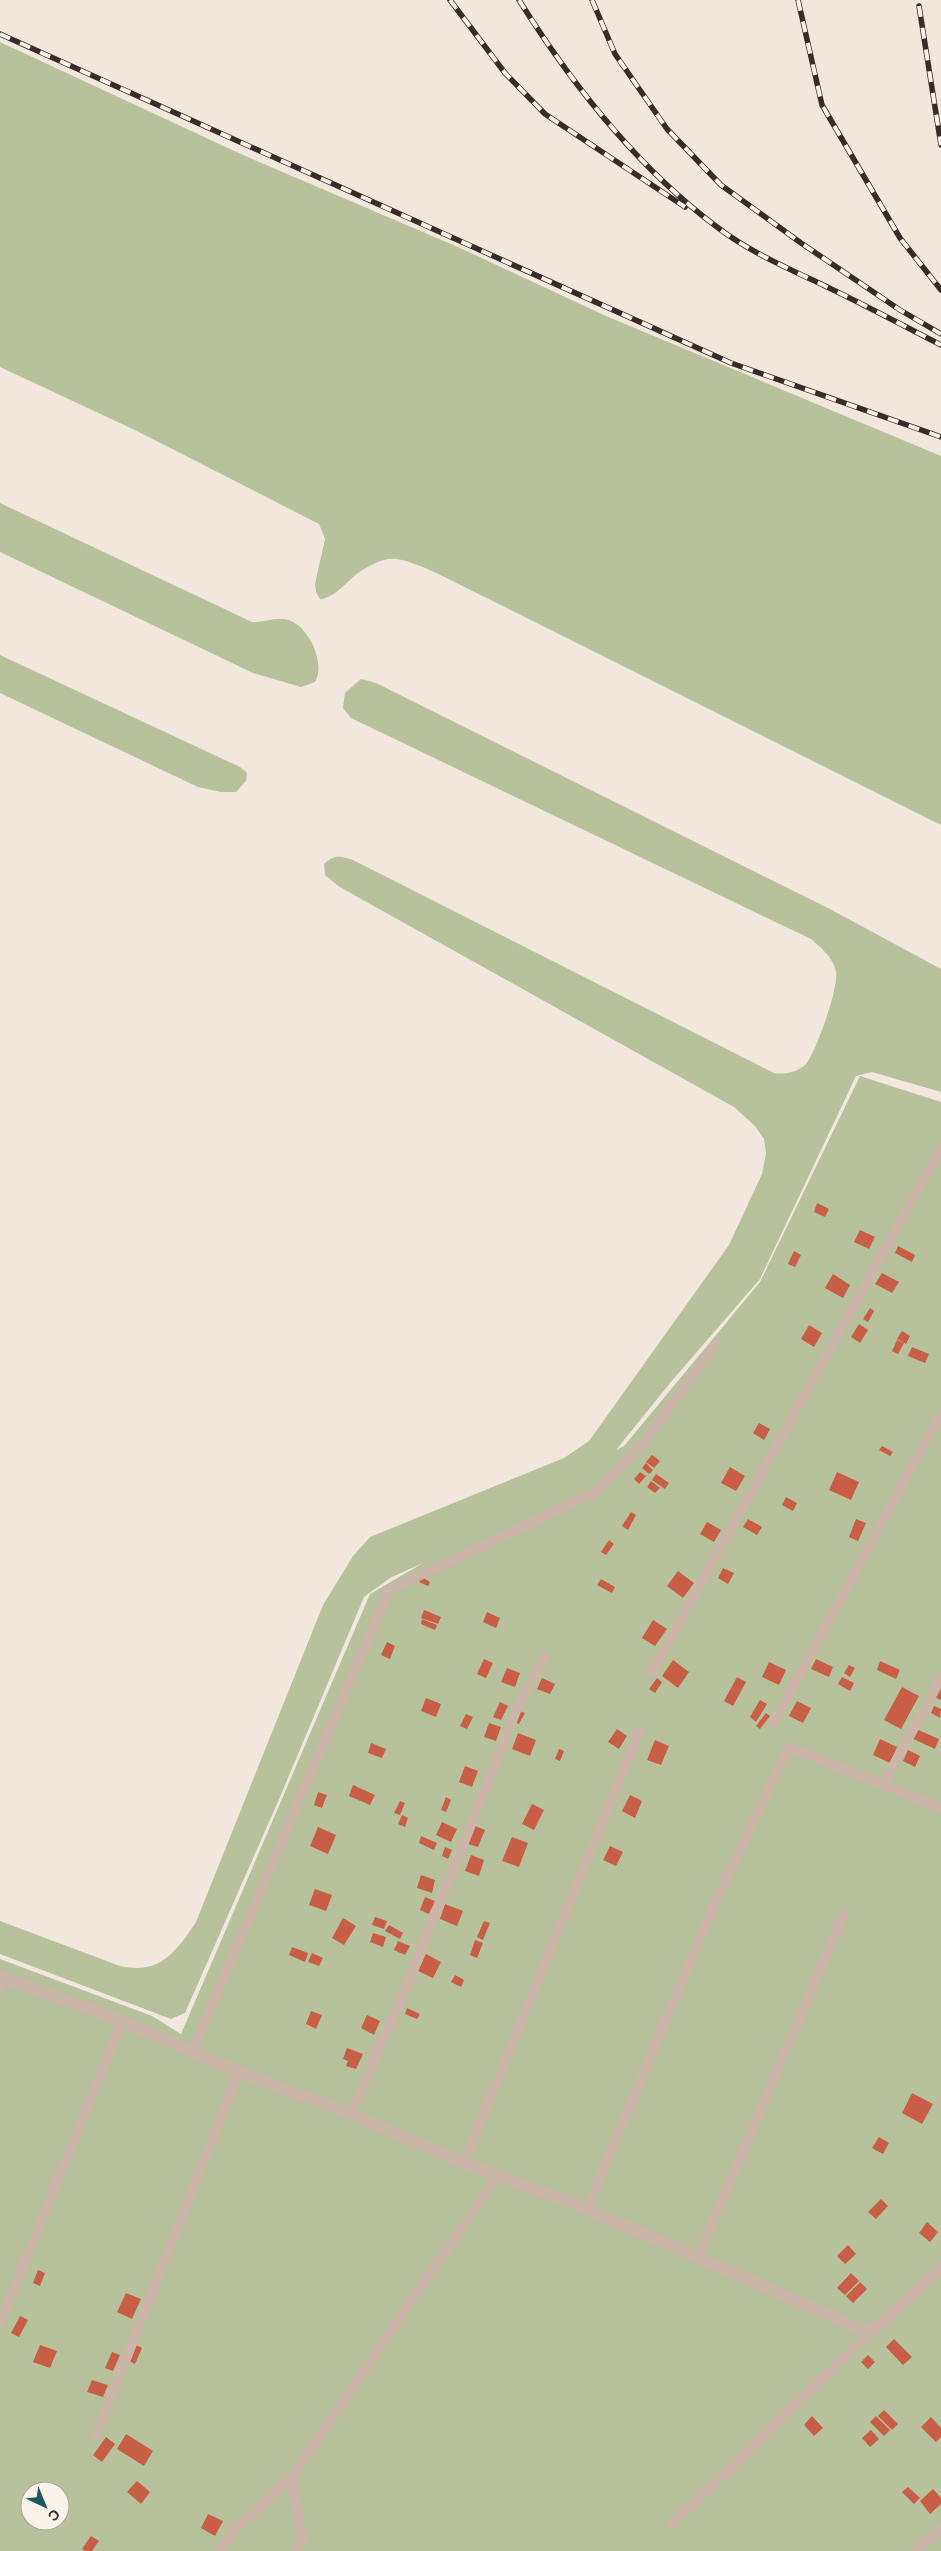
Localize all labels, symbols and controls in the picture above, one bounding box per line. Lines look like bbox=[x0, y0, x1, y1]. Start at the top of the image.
north arrow bbox=[20, 2481, 70, 2531]
text: С bbox=[45, 2506, 63, 2525]

